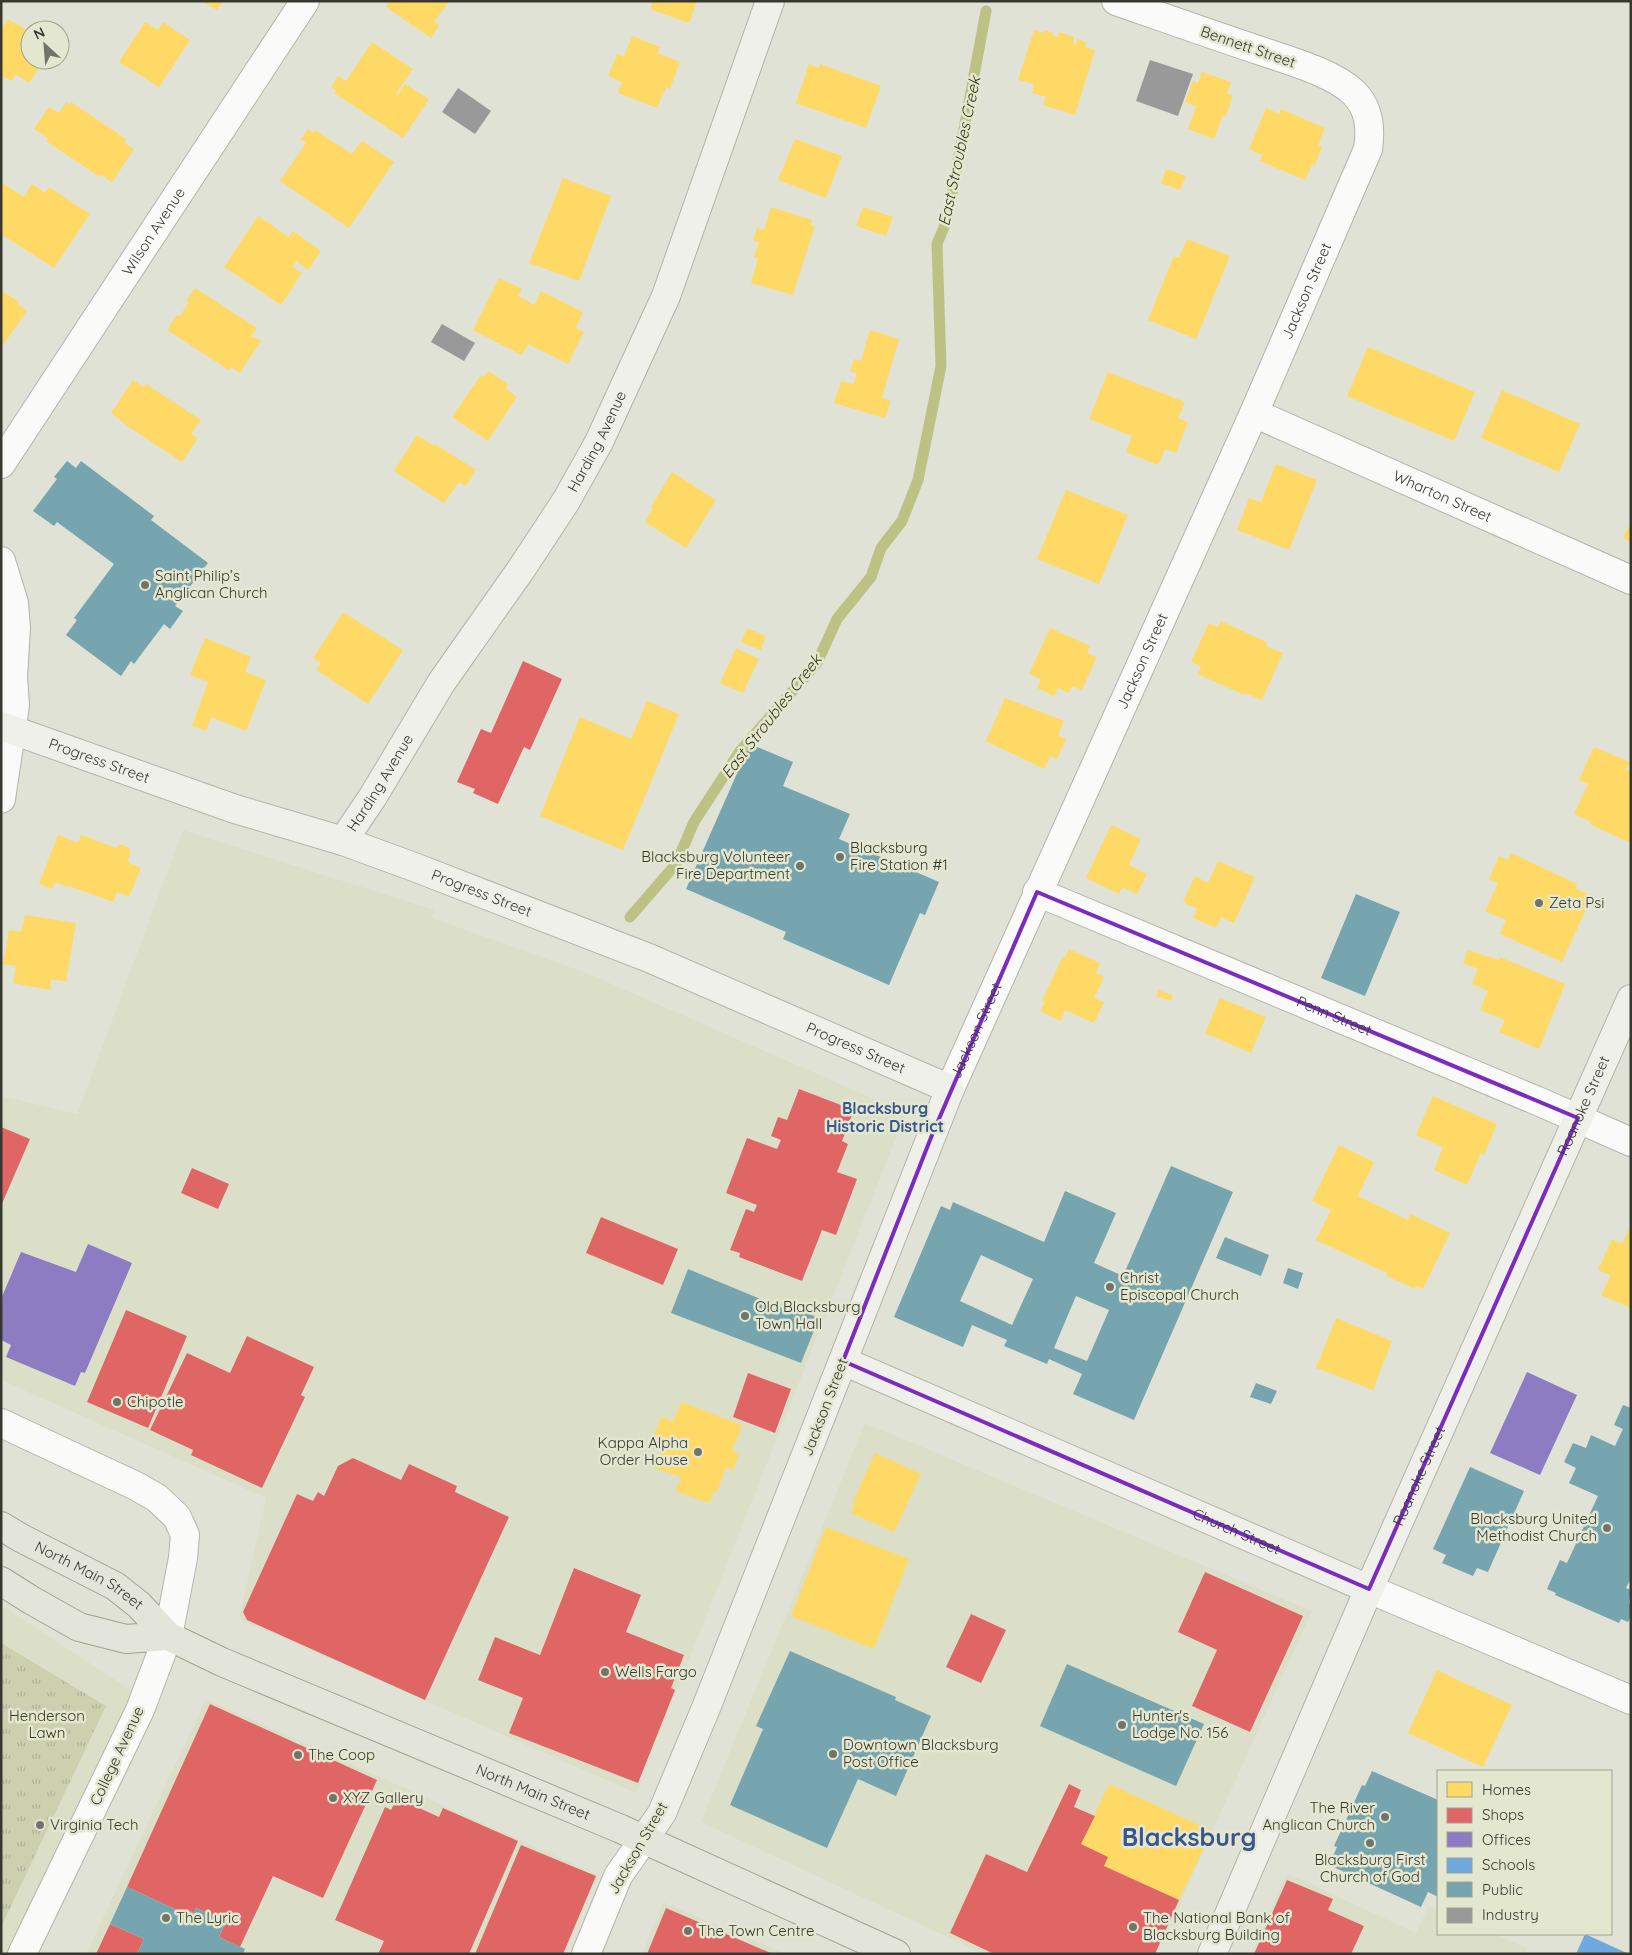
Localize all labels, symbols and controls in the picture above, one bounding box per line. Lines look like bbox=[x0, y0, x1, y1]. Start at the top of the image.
north arrow bbox=[20, 20, 70, 70]
street label: Bennett Street bbox=[1198, 21, 1298, 72]
text: N bbox=[31, 23, 48, 44]
water label: East Stroubles Creek bbox=[933, 73, 985, 227]
street label: Wilson Avenue bbox=[117, 184, 189, 279]
street label: Jackson Street bbox=[1277, 240, 1335, 342]
street label: Harding Avenue bbox=[563, 388, 630, 495]
street label: Wharton Street bbox=[1390, 466, 1495, 526]
place label: Saint Philip’s Anglican Church bbox=[155, 566, 268, 602]
marker: Saint Philip’s Anglican Church bbox=[139, 579, 151, 591]
street label: Jackson Street bbox=[1112, 610, 1172, 712]
water label: East Stroubles Creek bbox=[716, 649, 827, 782]
street label: Harding Avenue bbox=[342, 730, 417, 835]
street label: Progress Street bbox=[46, 734, 152, 787]
place label: Blacksburg Fire Station #1 bbox=[850, 838, 948, 874]
place label: Blacksburg Volunteer Fire Department bbox=[641, 847, 790, 883]
marker: Blacksburg Fire Station #1 bbox=[834, 851, 846, 863]
marker: Blacksburg Volunteer Fire Department bbox=[794, 860, 806, 872]
street label: Progress Street bbox=[429, 865, 535, 921]
place label: Zeta Psi bbox=[1549, 893, 1605, 912]
marker: Zeta Psi bbox=[1533, 897, 1545, 909]
street label: Jackson Street bbox=[946, 979, 1006, 1081]
street label: Penn Street bbox=[1294, 991, 1375, 1040]
street label: Progress Street bbox=[804, 1018, 908, 1077]
street label: Roanoke Street bbox=[1553, 1053, 1614, 1158]
district label: Blacksburg Historic District bbox=[826, 1098, 944, 1136]
place label: Christ Episcopal Church bbox=[1120, 1268, 1239, 1304]
marker: Christ Episcopal Church bbox=[1104, 1281, 1116, 1293]
place label: Old Blacksburg Town Hall bbox=[755, 1297, 861, 1333]
marker: Old Blacksburg Town Hall bbox=[739, 1310, 751, 1322]
street label: Jackson Street bbox=[797, 1355, 852, 1458]
place label: Chipotle bbox=[127, 1392, 184, 1411]
marker: Chipotle bbox=[111, 1396, 123, 1408]
street label: Roanoke Street bbox=[1388, 1423, 1449, 1529]
place label: Kappa Alpha Order House bbox=[598, 1433, 688, 1469]
marker: Kappa Alpha Order House bbox=[692, 1446, 704, 1458]
street label: Church Street bbox=[1190, 1504, 1284, 1559]
place label: Blacksburg United Methodist Church bbox=[1470, 1509, 1597, 1545]
marker: Blacksburg United Methodist Church bbox=[1601, 1522, 1613, 1534]
street label: North Main Street bbox=[32, 1537, 147, 1614]
place label: Wells Fargo bbox=[615, 1662, 697, 1681]
marker: Wells Fargo bbox=[599, 1666, 611, 1678]
street label: College Avenue bbox=[85, 1703, 148, 1808]
park label: Henderson Lawn bbox=[9, 1706, 85, 1742]
place label: Hunter's Lodge No. 156 bbox=[1132, 1706, 1228, 1742]
marker: Hunter's Lodge No. 156 bbox=[1116, 1719, 1128, 1731]
place label: Downtown Blacksburg Post Office bbox=[843, 1735, 999, 1771]
place label: The Coop bbox=[308, 1745, 375, 1764]
marker: Downtown Blacksburg Post Office bbox=[827, 1748, 839, 1760]
marker: The Coop bbox=[292, 1749, 304, 1761]
street label: North Main Street bbox=[473, 1759, 593, 1824]
legend bbox=[1437, 1770, 1612, 1935]
text: Homes bbox=[1482, 1780, 1531, 1799]
place label: XYZ Gallery bbox=[343, 1788, 423, 1807]
marker: XYZ Gallery bbox=[327, 1792, 339, 1804]
street label: Jackson Street bbox=[604, 1798, 672, 1897]
place label: The River Anglican Church bbox=[1262, 1798, 1375, 1834]
text: Shops bbox=[1482, 1805, 1524, 1824]
marker: The River Anglican Church bbox=[1379, 1811, 1391, 1823]
place label: Virginia Tech bbox=[50, 1815, 138, 1834]
marker: Virginia Tech bbox=[34, 1819, 46, 1831]
district label: Blacksburg bbox=[1122, 1821, 1256, 1852]
text: Offices bbox=[1482, 1830, 1531, 1849]
marker: Blacksburg First Church of God bbox=[1364, 1837, 1376, 1849]
place label: Blacksburg First Church of God bbox=[1314, 1850, 1426, 1886]
text: Schools bbox=[1482, 1855, 1535, 1874]
text: Public bbox=[1482, 1880, 1523, 1899]
text: Industry bbox=[1482, 1905, 1539, 1924]
place label: The Lyric bbox=[176, 1908, 239, 1927]
place label: The National Bank of Blacksburg Building bbox=[1143, 1908, 1291, 1944]
marker: The Lyric bbox=[160, 1912, 172, 1924]
place label: The Town Centre bbox=[698, 1921, 814, 1940]
marker: The National Bank of Blacksburg Building bbox=[1127, 1921, 1139, 1933]
marker: The Town Centre bbox=[682, 1925, 694, 1937]

